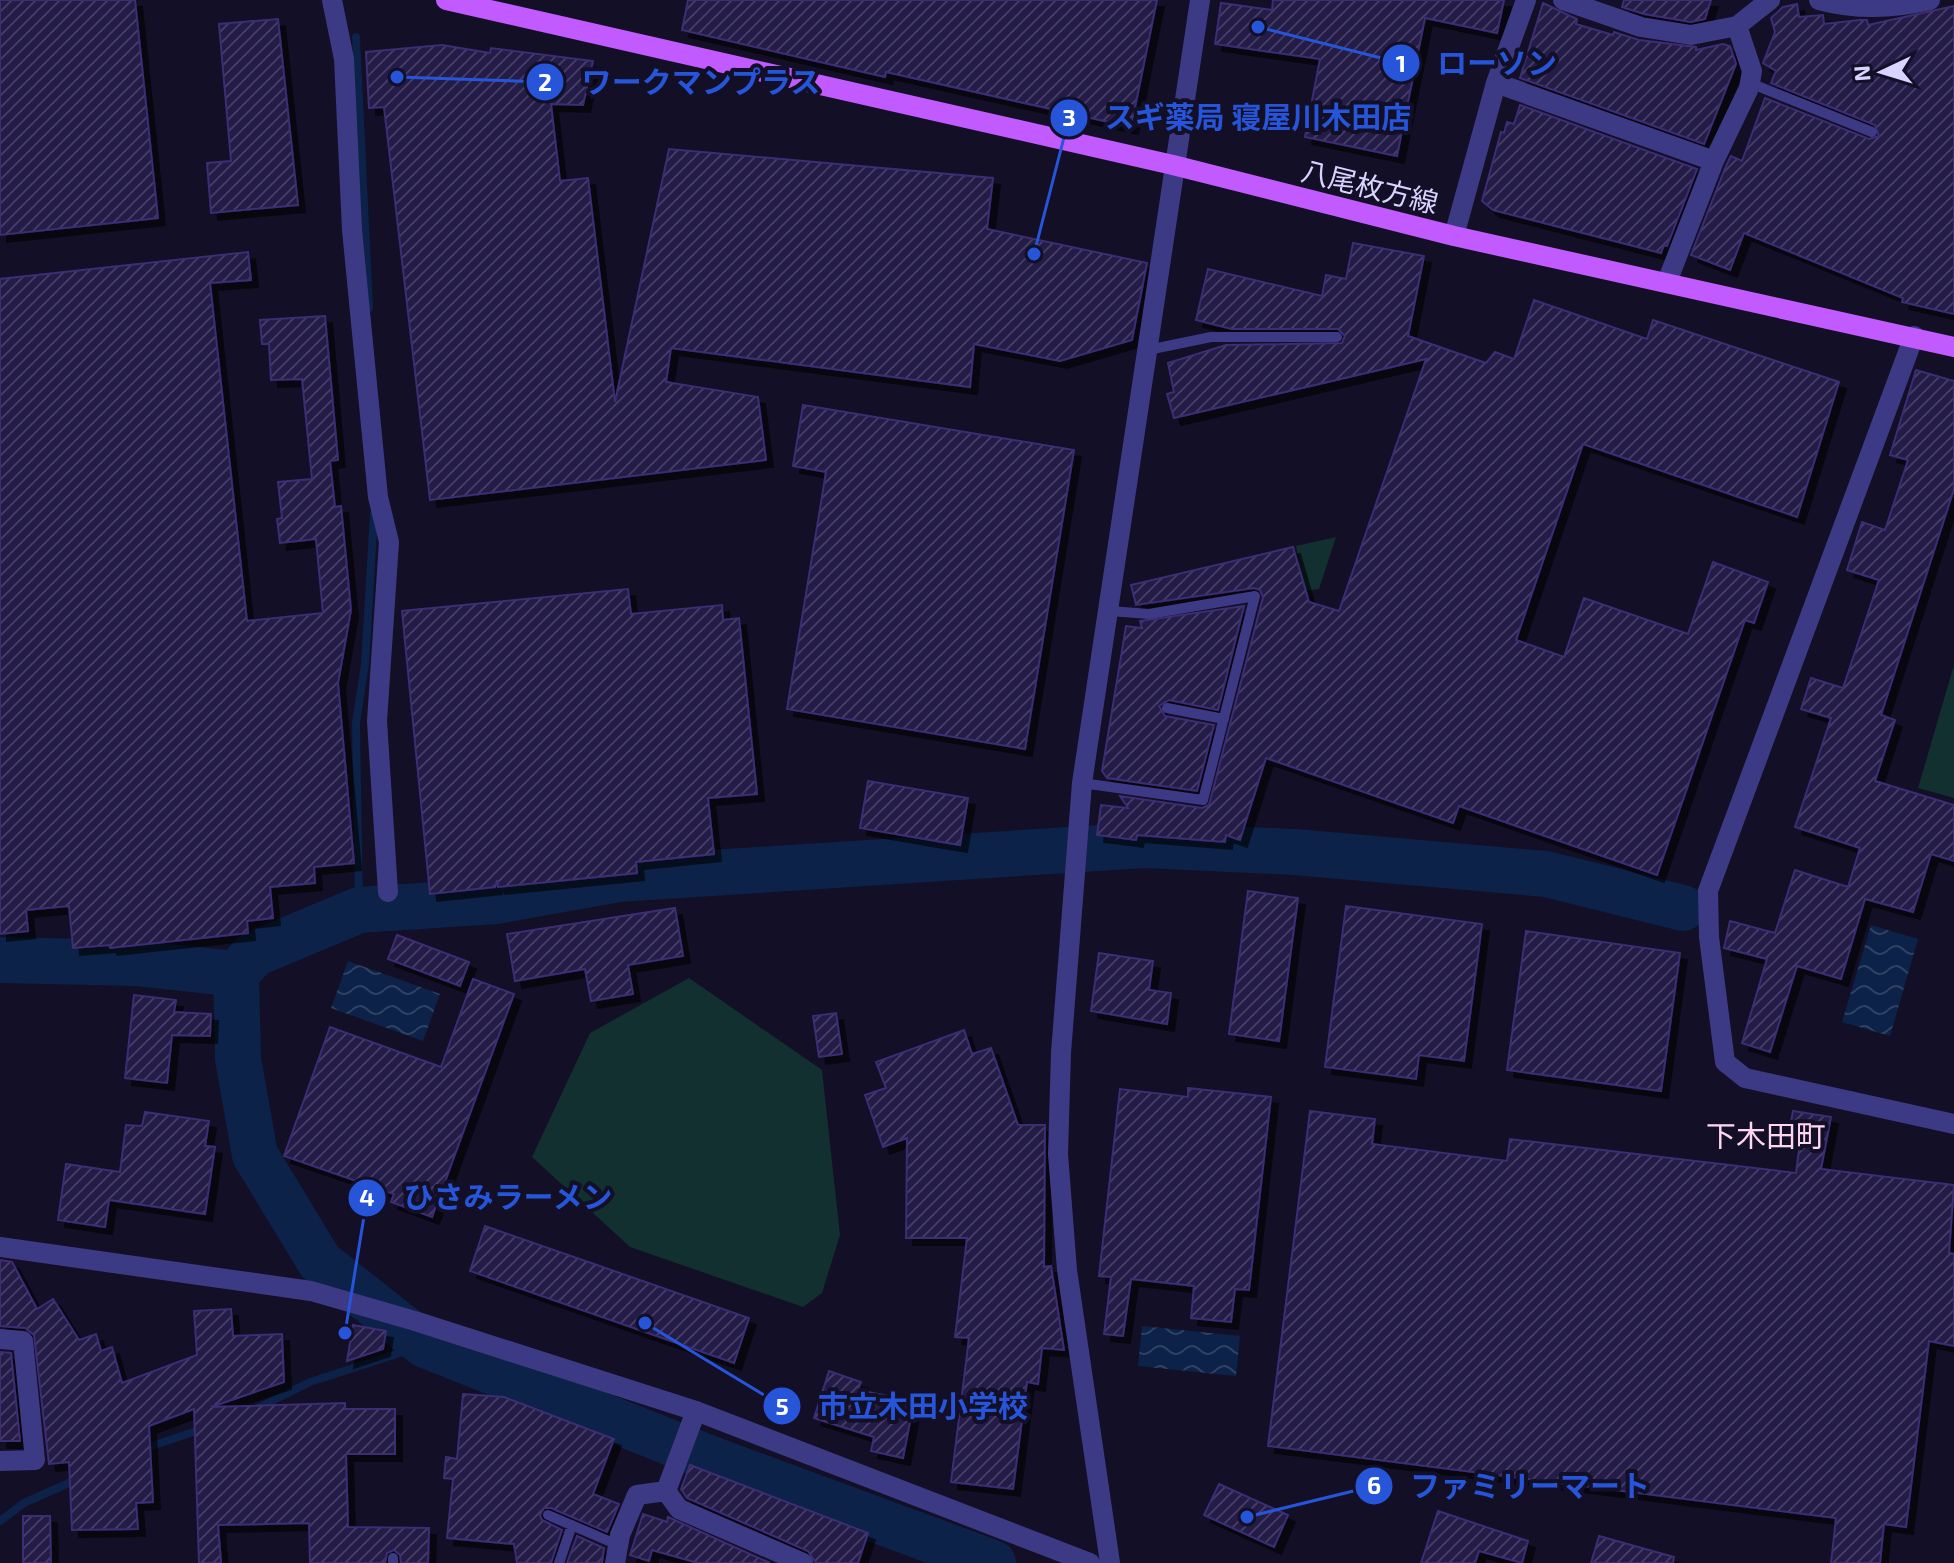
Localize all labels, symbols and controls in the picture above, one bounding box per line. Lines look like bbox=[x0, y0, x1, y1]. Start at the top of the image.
north arrow bbox=[1842, 32, 1922, 112]
callout: ローソン bbox=[1381, 36, 1573, 90]
text: ローソン bbox=[1437, 44, 1557, 80]
text: 1 bbox=[1396, 48, 1406, 77]
callout: ワークマンプラス bbox=[525, 55, 837, 109]
text: ワークマンプラス bbox=[582, 63, 820, 99]
text: N bbox=[1848, 65, 1875, 82]
text: 2 bbox=[538, 67, 552, 96]
callout: スギ薬局 寝屋川木田店 bbox=[1049, 91, 1427, 145]
text: スギ薬局 寝屋川木田店 bbox=[1105, 98, 1411, 134]
text: 3 bbox=[1062, 102, 1076, 131]
street label: 八尾枚方線 bbox=[1298, 153, 1442, 219]
district label: 下木田町 bbox=[1706, 1117, 1826, 1153]
callout: ひさみラーメン bbox=[347, 1171, 629, 1225]
text: ひさみラーメン bbox=[404, 1178, 612, 1214]
text: 4 bbox=[359, 1182, 375, 1211]
callout: 市立木田小学校 bbox=[762, 1379, 1044, 1433]
text: 市立木田小学校 bbox=[818, 1387, 1028, 1423]
text: 5 bbox=[775, 1391, 789, 1420]
callout: ファミリーマート bbox=[1354, 1459, 1666, 1513]
text: ファミリーマート bbox=[1410, 1467, 1650, 1503]
text: 6 bbox=[1367, 1470, 1381, 1499]

